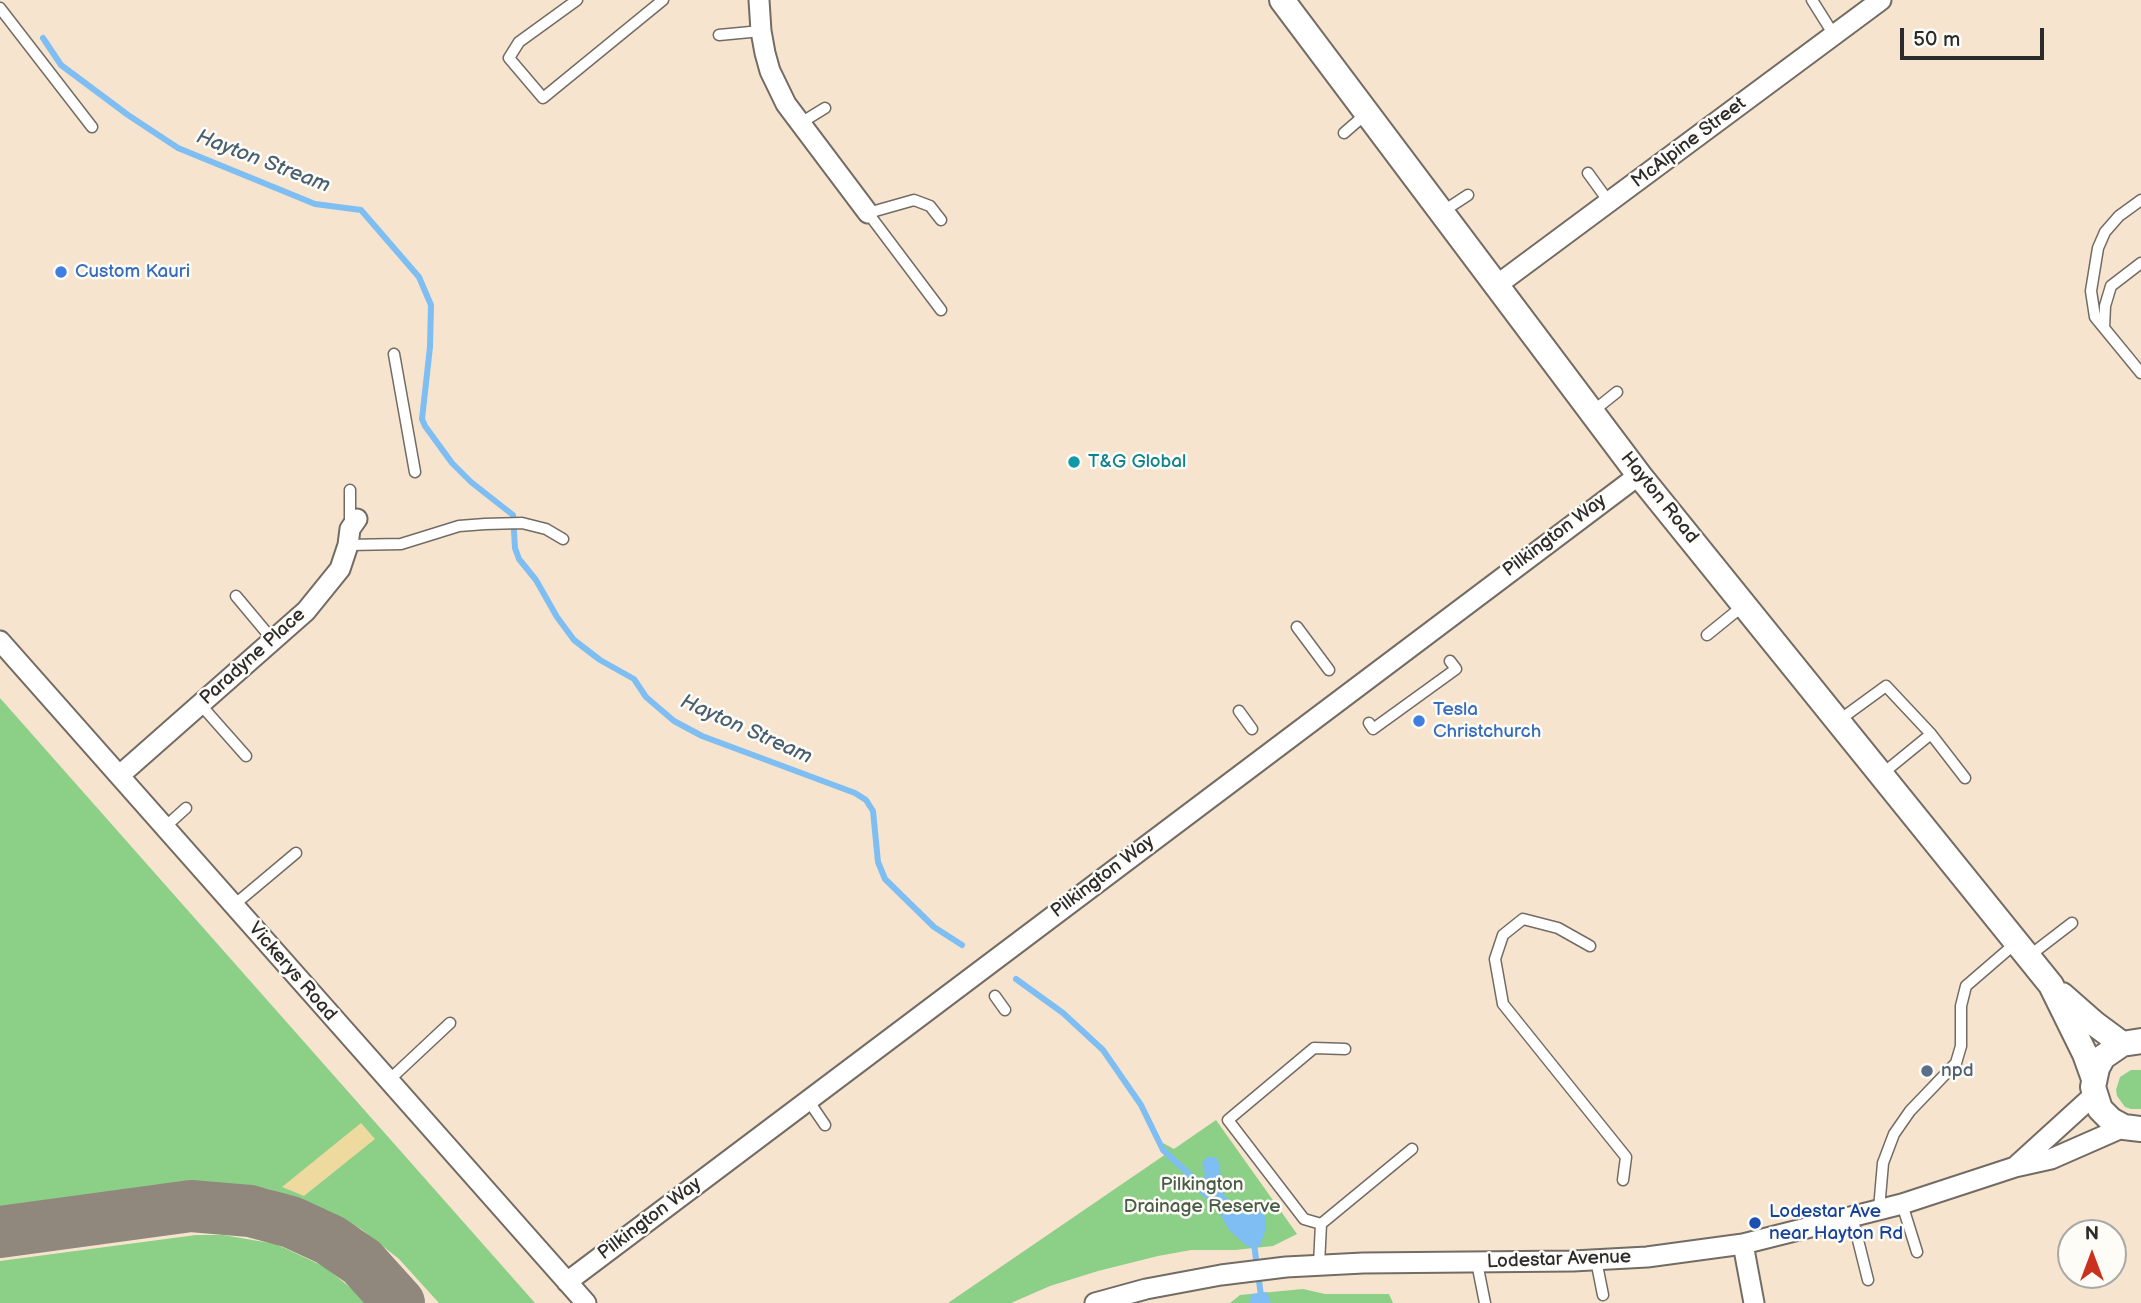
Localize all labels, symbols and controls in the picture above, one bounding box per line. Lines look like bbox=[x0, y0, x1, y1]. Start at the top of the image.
scale bar bbox=[1903, 14, 2046, 58]
text: 50 m bbox=[1913, 27, 1960, 52]
street label: McAlpine Street bbox=[1627, 93, 1751, 193]
water label: Hayton Stream bbox=[193, 125, 333, 199]
place label: Custom Kauri bbox=[75, 261, 190, 283]
marker: Custom Kauri bbox=[53, 264, 69, 280]
street label: Hayton Road bbox=[1615, 448, 1703, 548]
place label: T&G Global bbox=[1088, 451, 1186, 473]
marker: T&G Global bbox=[1066, 454, 1082, 470]
street label: Pilkington Way bbox=[1499, 490, 1611, 582]
street label: Paradyne Place bbox=[196, 604, 310, 710]
water label: Hayton Stream bbox=[676, 690, 816, 770]
place label: Tesla Christchurch bbox=[1433, 699, 1541, 743]
marker: Tesla Christchurch bbox=[1411, 713, 1427, 729]
street label: Pilkington Way bbox=[1047, 831, 1159, 923]
street label: Vickerys Road bbox=[243, 918, 341, 1026]
place label: npd bbox=[1941, 1060, 1974, 1082]
marker: npd bbox=[1919, 1063, 1935, 1079]
street label: Pilkington Way bbox=[594, 1173, 706, 1265]
park label: Pilkington Drainage Reserve bbox=[1124, 1174, 1280, 1218]
place label: Lodestar Ave near Hayton Rd bbox=[1769, 1201, 1903, 1245]
marker: Lodestar Ave near Hayton Rd bbox=[1747, 1215, 1763, 1231]
north arrow bbox=[2057, 1219, 2127, 1289]
text: N bbox=[2085, 1223, 2099, 1246]
street label: Lodestar Avenue bbox=[1486, 1246, 1632, 1274]

